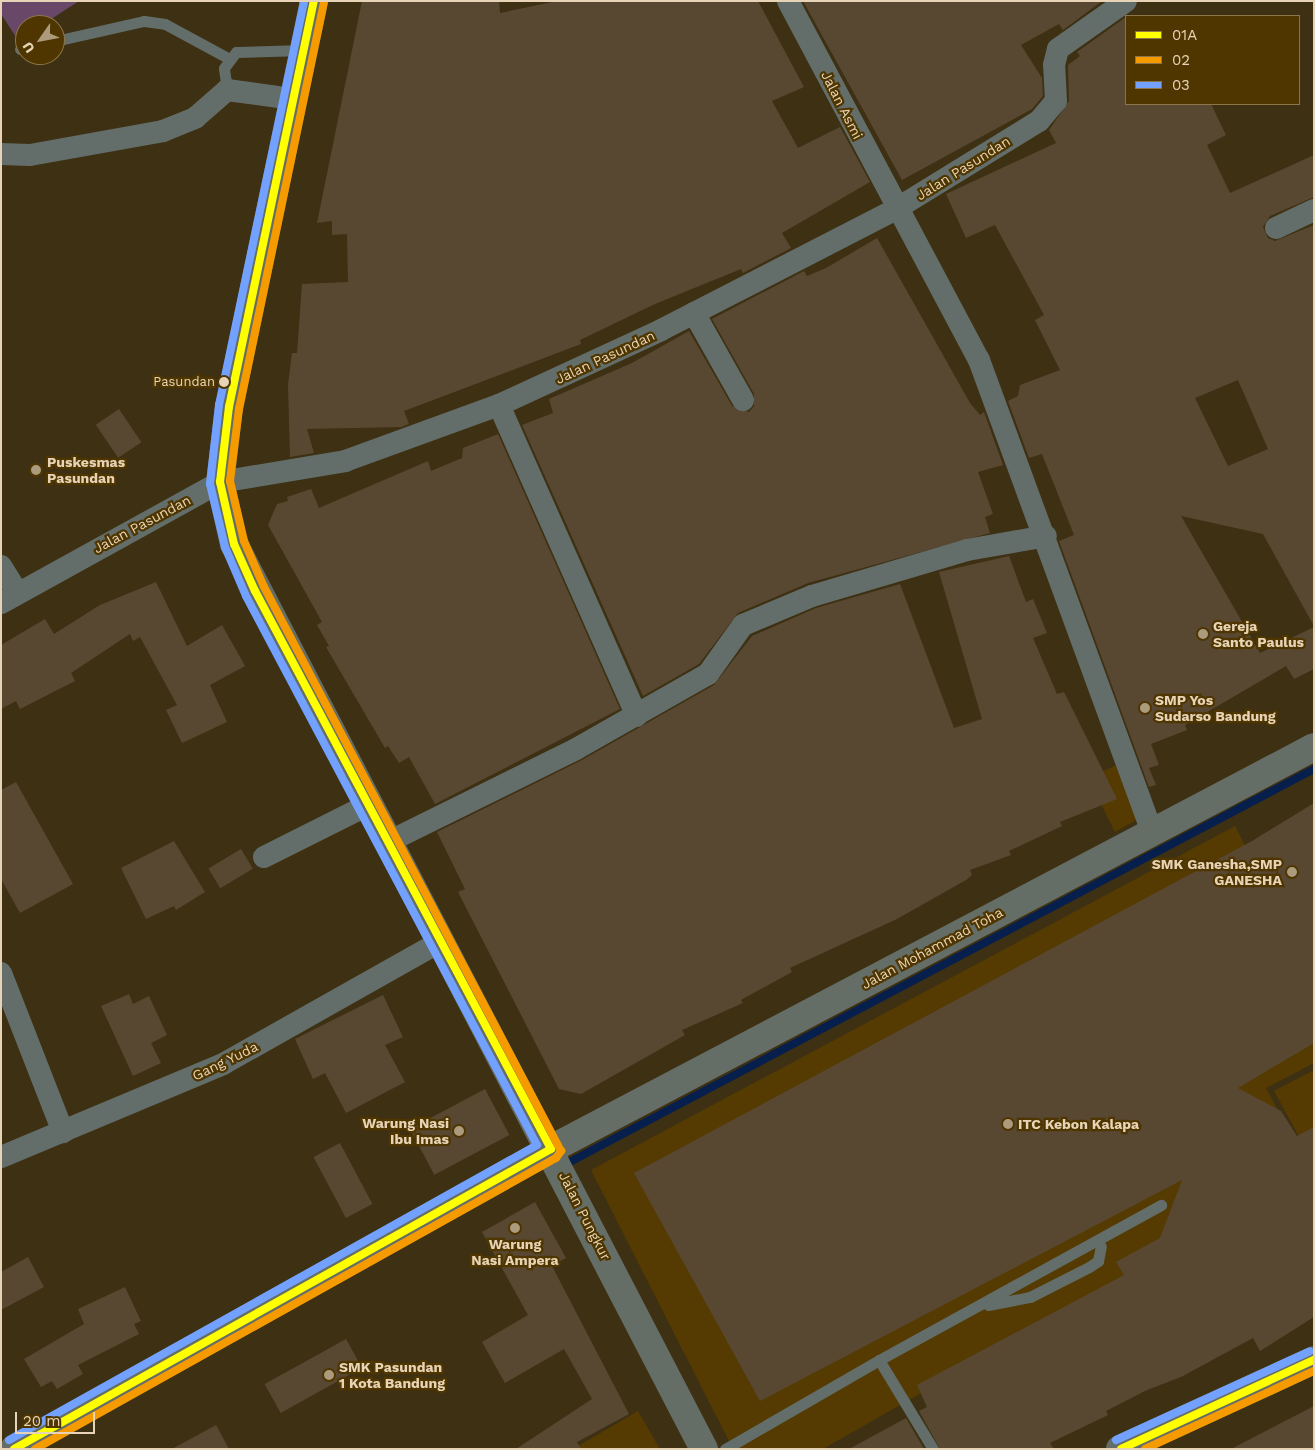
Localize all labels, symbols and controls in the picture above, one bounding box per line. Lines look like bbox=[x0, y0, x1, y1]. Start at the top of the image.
north arrow bbox=[15, 15, 65, 65]
legend bbox=[1125, 15, 1300, 105]
text: 01A bbox=[1172, 26, 1197, 44]
text: U bbox=[19, 39, 38, 56]
text: 02 bbox=[1172, 51, 1190, 69]
street label: Jalan Asmi bbox=[818, 68, 866, 142]
text: 03 bbox=[1172, 76, 1190, 94]
street label: Jalan Pasundan bbox=[913, 132, 1013, 204]
street label: Jalan Pasundan bbox=[553, 327, 657, 387]
place label: Pasundan bbox=[153, 374, 215, 390]
marker: Pasundan bbox=[219, 377, 229, 387]
place label: Puskesmas Pasundan bbox=[47, 454, 125, 487]
marker: Puskesmas Pasundan bbox=[29, 463, 43, 477]
street label: Jalan Pasundan bbox=[90, 491, 194, 557]
place label: Gereja Santo Paulus bbox=[1213, 618, 1304, 650]
marker: Gereja Santo Paulus bbox=[1197, 628, 1209, 640]
place label: SMP Yos Sudarso Bandung bbox=[1155, 692, 1276, 724]
marker: SMP Yos Sudarso Bandung bbox=[1139, 702, 1151, 714]
place label: SMK Ganesha,SMP GANESHA bbox=[1152, 856, 1282, 889]
marker: SMK Ganesha,SMP GANESHA bbox=[1286, 866, 1298, 878]
street label: Jalan Mohammad Toha bbox=[858, 903, 1006, 993]
street label: Gang Yuda bbox=[189, 1038, 261, 1084]
place label: Warung Nasi Ibu Imas bbox=[362, 1115, 449, 1148]
place label: ITC Kebon Kalapa bbox=[1018, 1116, 1139, 1132]
marker: ITC Kebon Kalapa bbox=[1002, 1118, 1014, 1130]
marker: Warung Nasi Ibu Imas bbox=[453, 1125, 465, 1137]
street label: Jalan Pungkur bbox=[556, 1169, 614, 1263]
marker: Warung Nasi Ampera bbox=[509, 1222, 521, 1234]
place label: Warung Nasi Ampera bbox=[471, 1236, 559, 1268]
place label: SMK Pasundan 1 Kota Bandung bbox=[339, 1359, 445, 1391]
marker: SMK Pasundan 1 Kota Bandung bbox=[323, 1369, 335, 1381]
scale bar bbox=[18, 1402, 98, 1434]
text: 20 m bbox=[23, 1412, 61, 1430]

